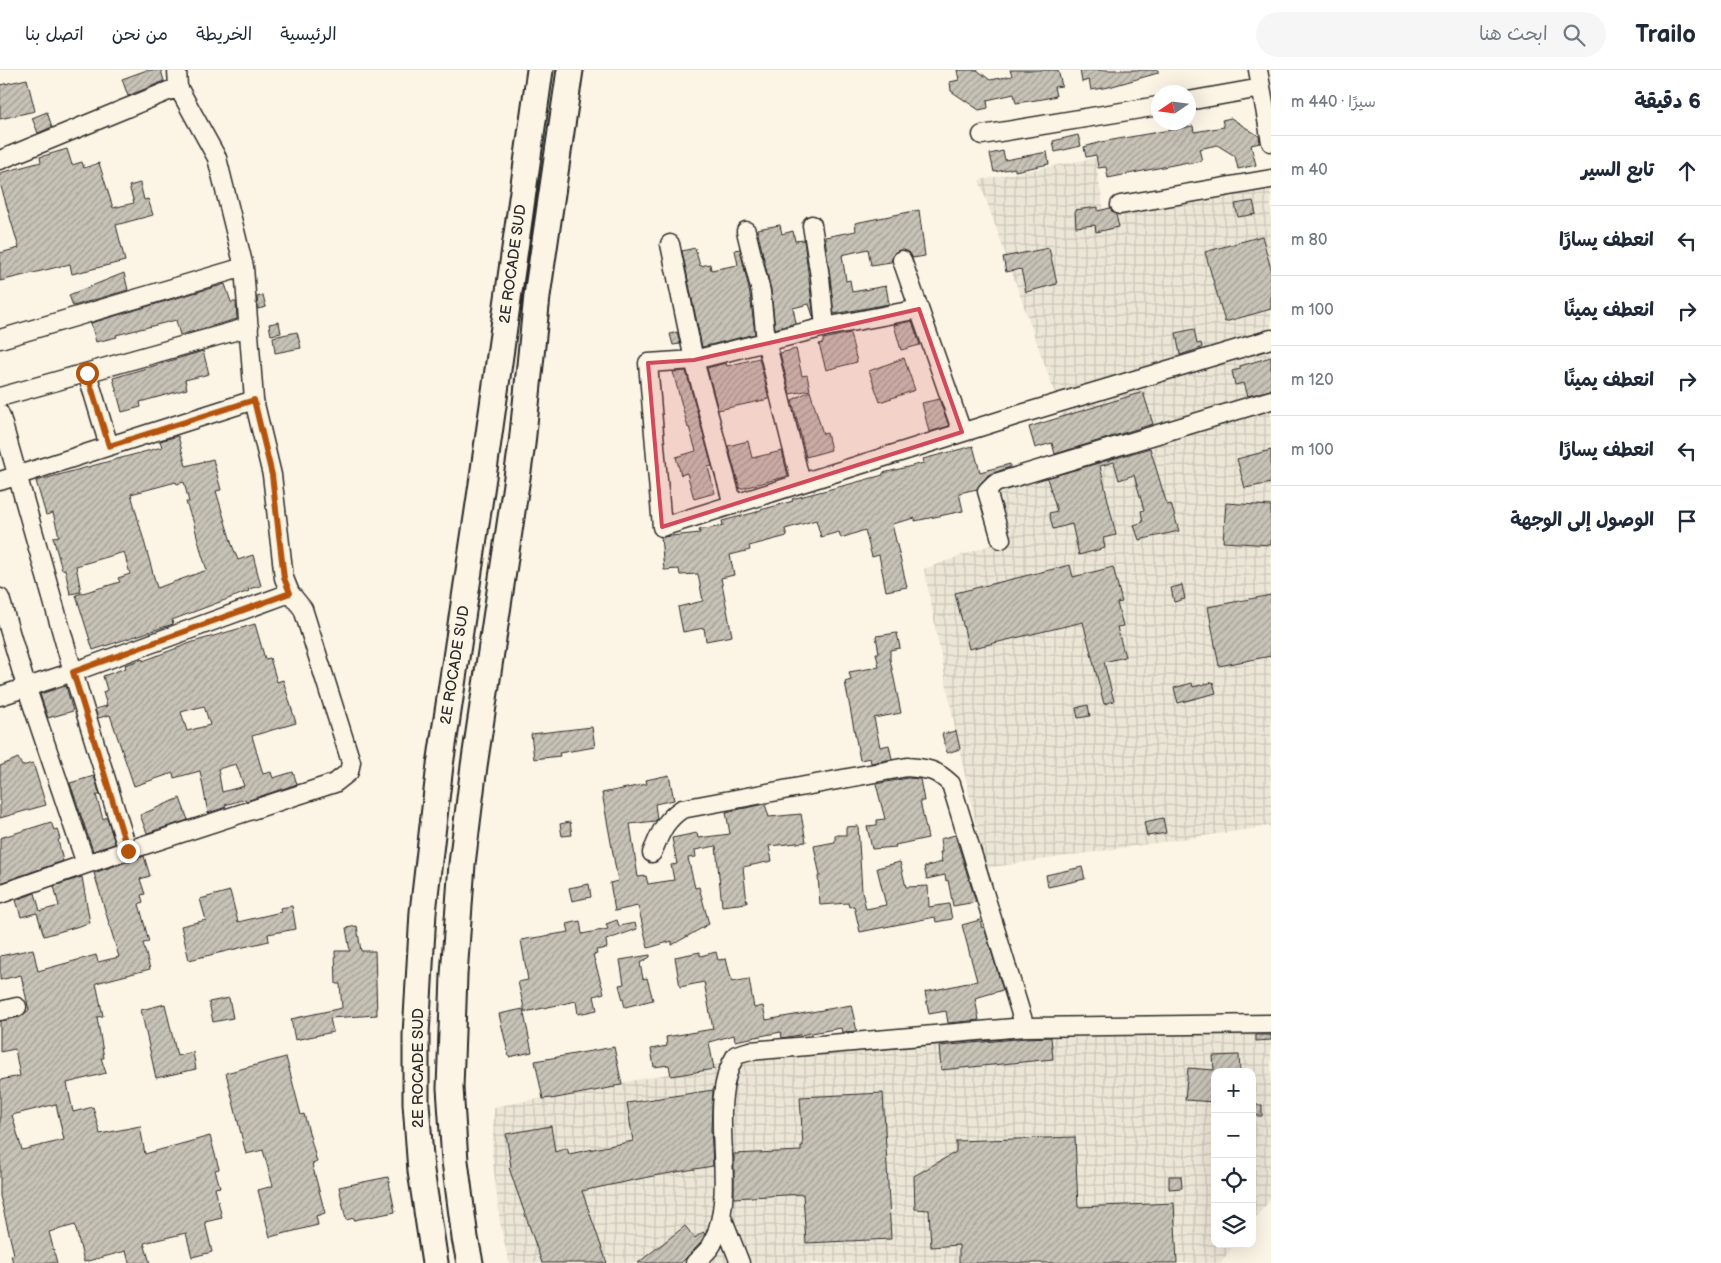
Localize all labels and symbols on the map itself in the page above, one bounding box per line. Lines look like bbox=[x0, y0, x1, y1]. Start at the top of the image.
north arrow bbox=[1151, 85, 1196, 130]
street label: 2E ROCADE SUD bbox=[495, 203, 531, 325]
route start bbox=[76, 362, 99, 385]
street label: 2E ROCADE SUD bbox=[436, 604, 474, 726]
route end bbox=[117, 840, 140, 863]
street label: 2E ROCADE SUD bbox=[409, 1008, 428, 1128]

